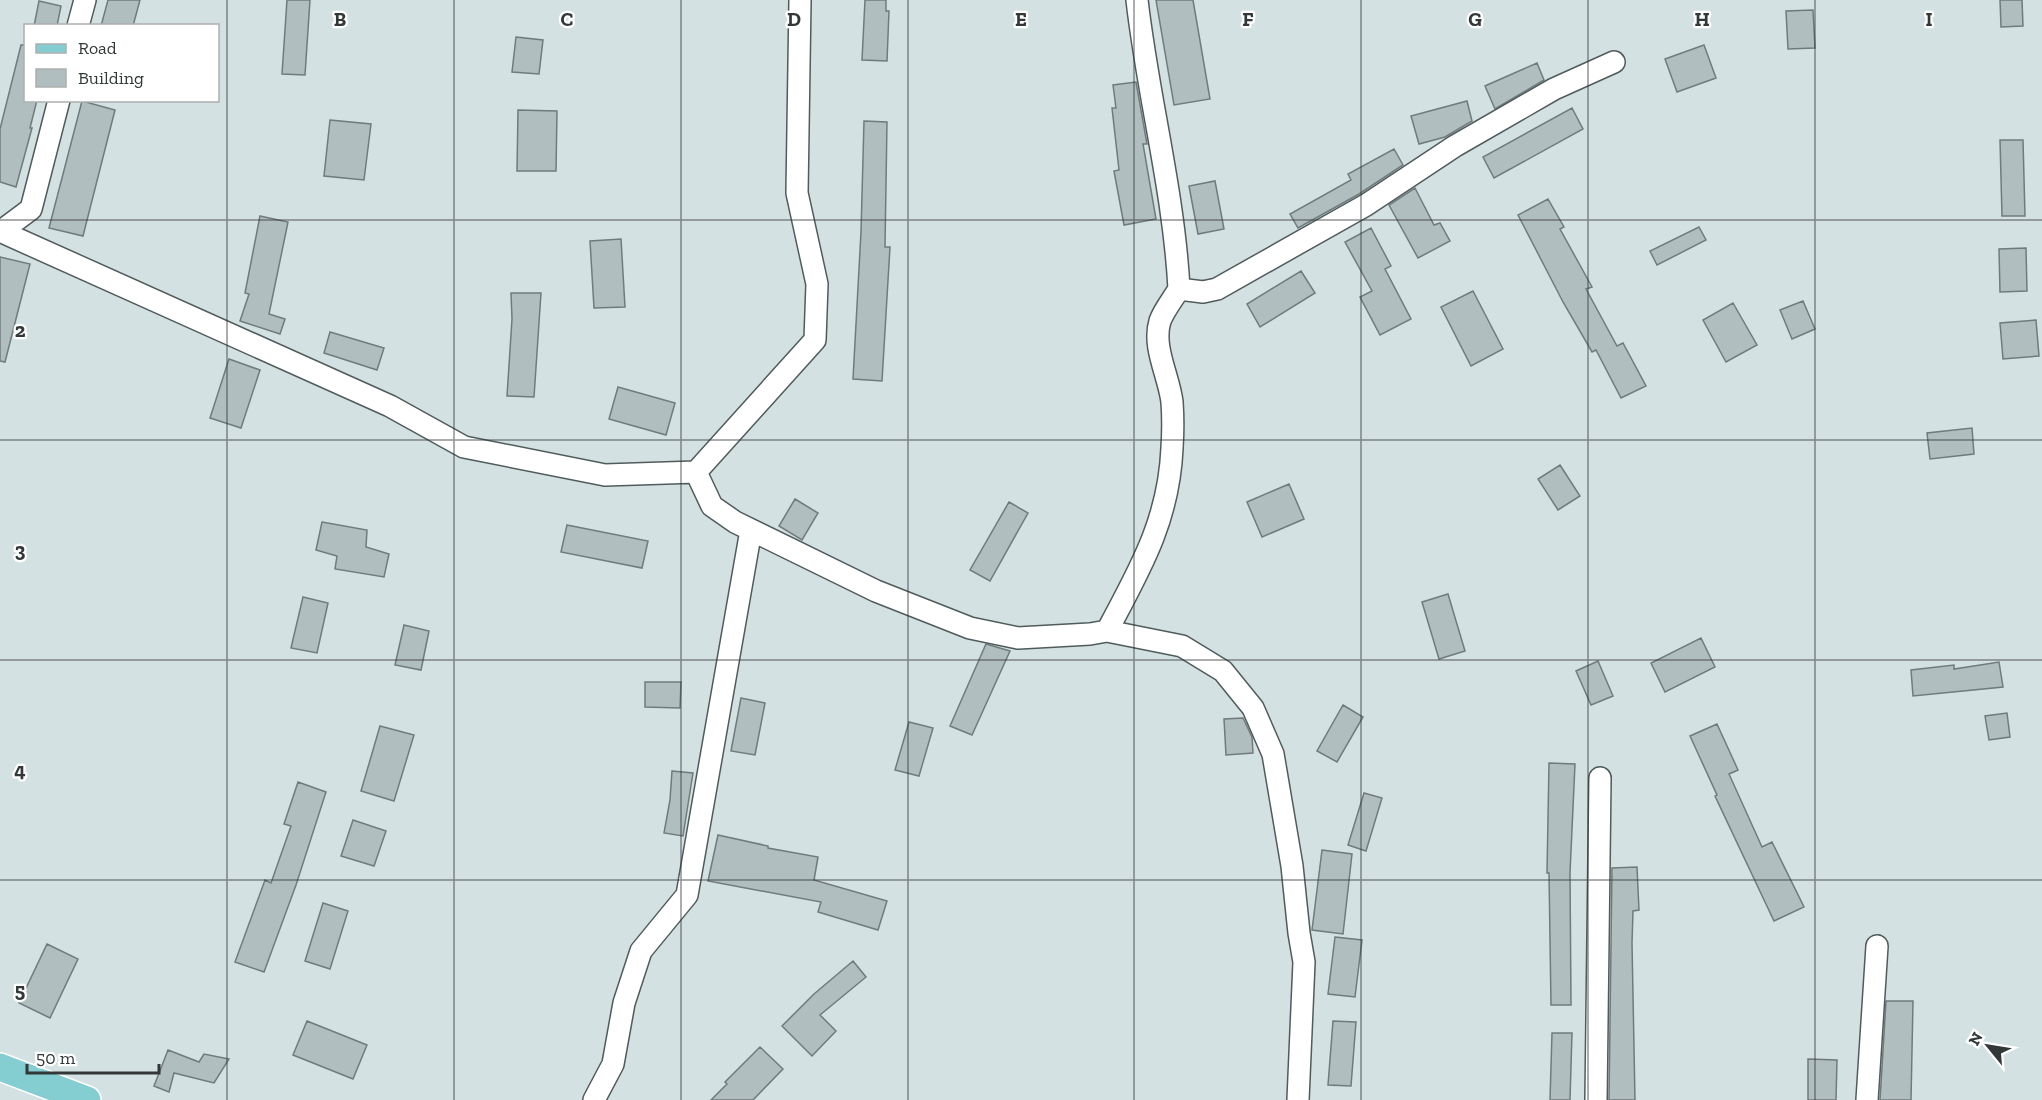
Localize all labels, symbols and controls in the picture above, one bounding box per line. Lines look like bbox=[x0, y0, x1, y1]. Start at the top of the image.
text: B bbox=[334, 7, 346, 31]
text: C bbox=[561, 7, 574, 31]
text: D bbox=[787, 7, 801, 31]
text: E bbox=[1015, 7, 1027, 31]
text: F bbox=[1242, 7, 1254, 31]
text: G bbox=[1468, 7, 1482, 31]
text: H bbox=[1694, 7, 1710, 31]
text: I bbox=[1925, 7, 1933, 31]
legend bbox=[24, 24, 219, 102]
text: Road bbox=[78, 37, 117, 59]
text: Building bbox=[78, 67, 144, 89]
text: 2 bbox=[15, 318, 26, 342]
text: 3 bbox=[15, 538, 26, 562]
text: 4 bbox=[14, 758, 26, 782]
text: 5 bbox=[15, 978, 25, 1002]
north arrow bbox=[1958, 1016, 2018, 1076]
text: N bbox=[1964, 1029, 1987, 1049]
scale bar bbox=[27, 1037, 159, 1075]
text: 50 m bbox=[36, 1047, 76, 1069]

